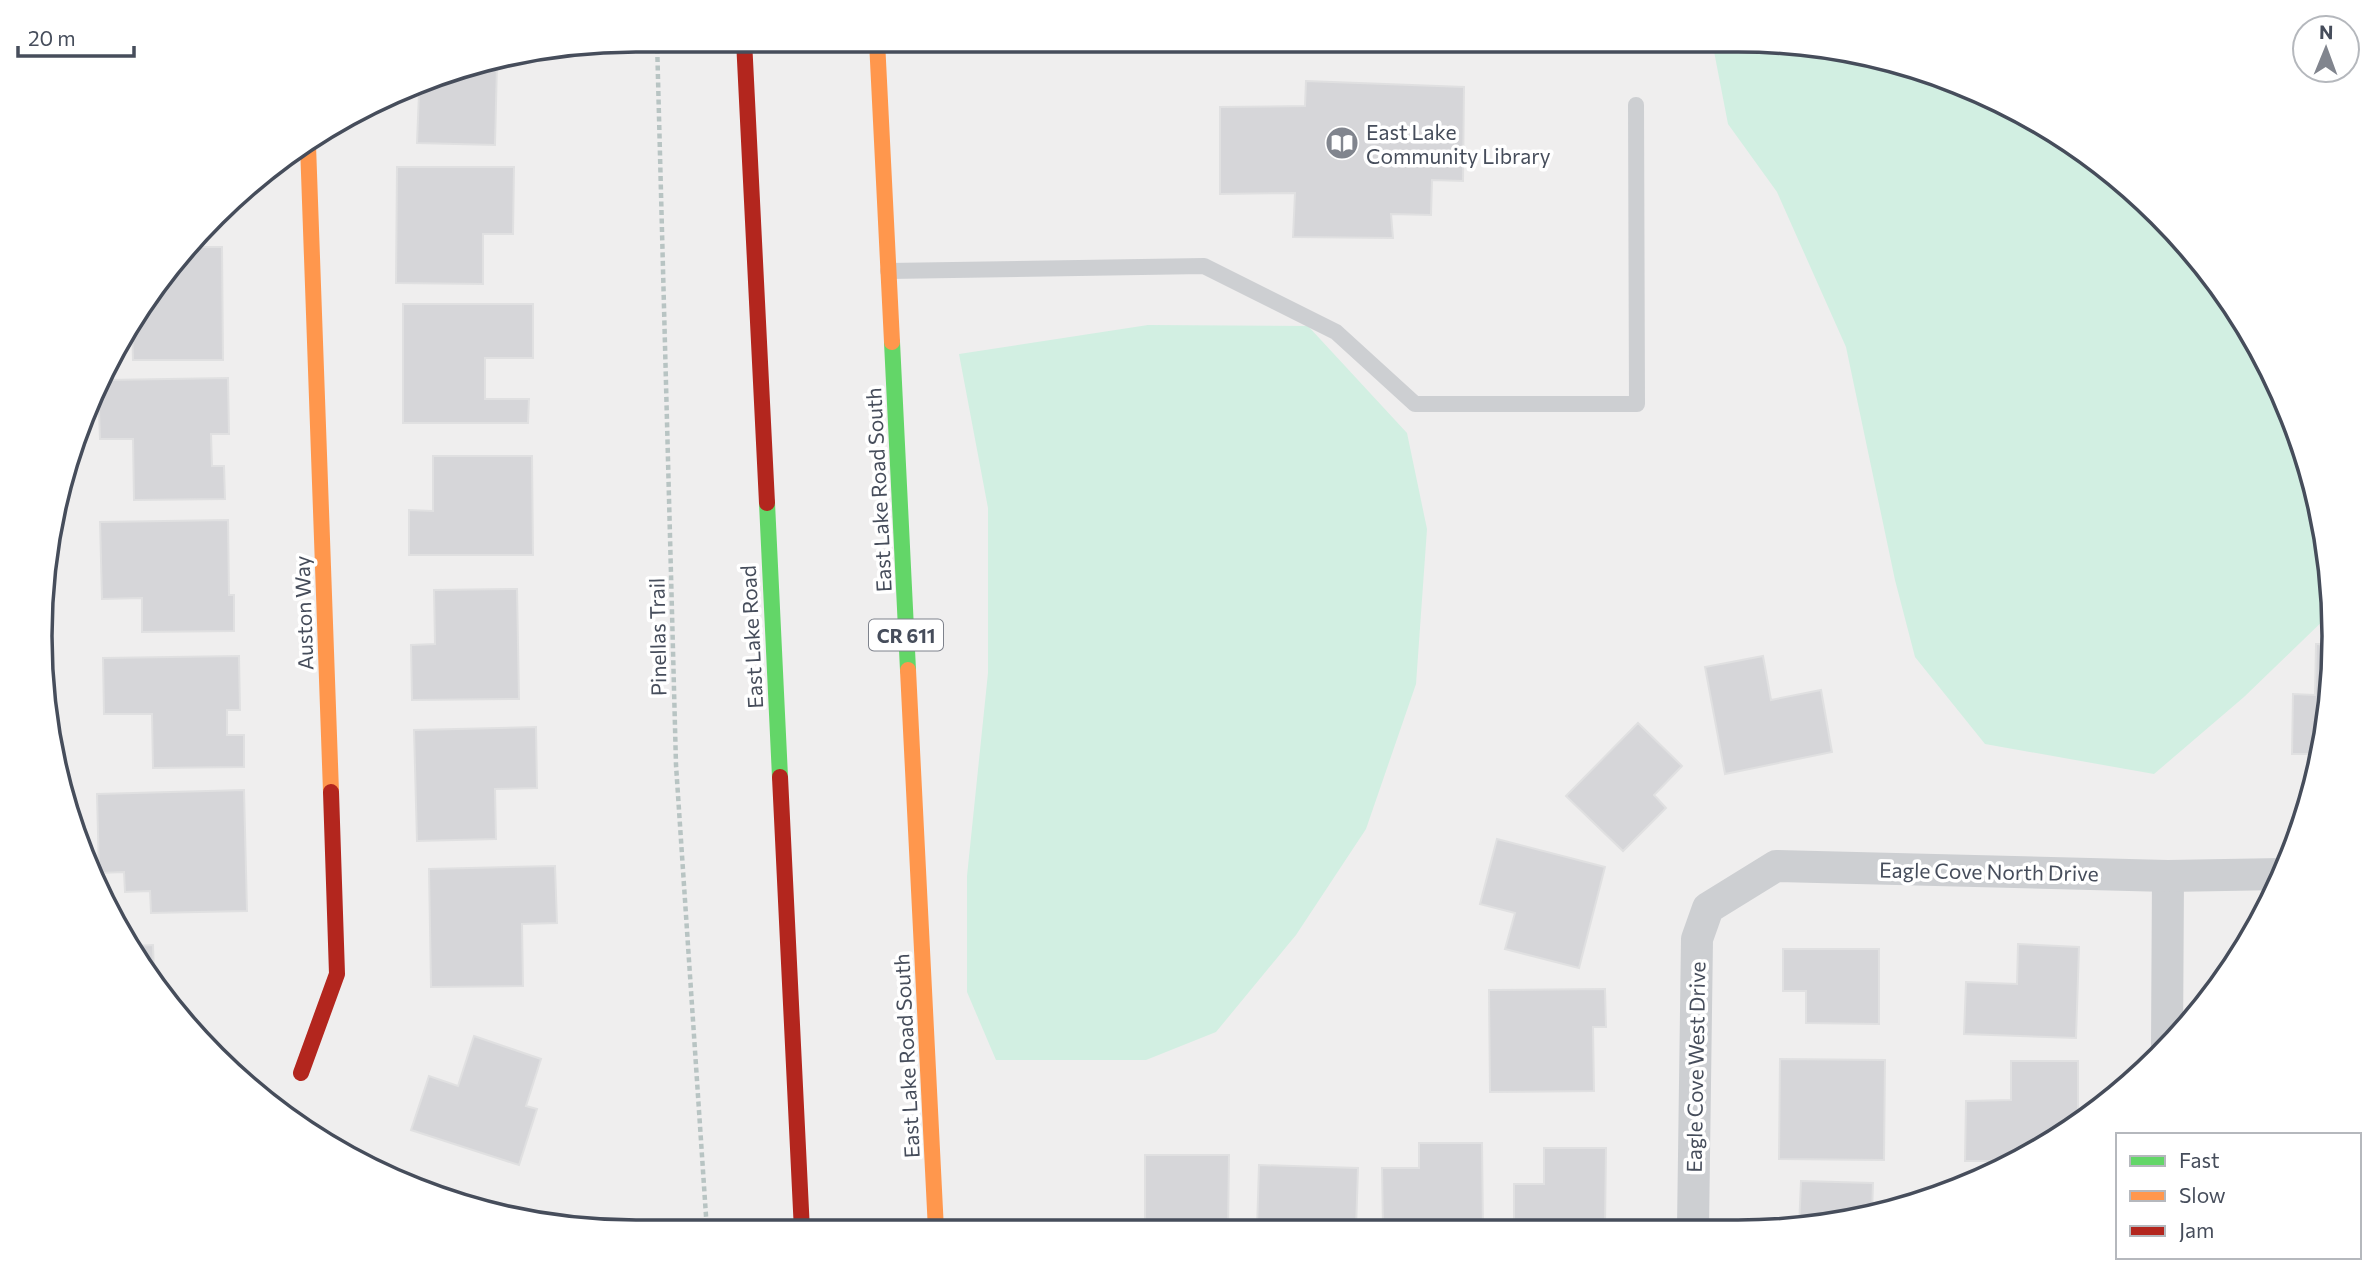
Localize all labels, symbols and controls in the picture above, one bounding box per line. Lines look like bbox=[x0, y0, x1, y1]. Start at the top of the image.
scale bar bbox=[18, 14, 133, 58]
north arrow bbox=[2291, 14, 2361, 84]
text: N bbox=[2319, 20, 2334, 43]
text: 20 m bbox=[28, 25, 76, 50]
place label: East Lake Community Library bbox=[1366, 119, 1551, 168]
library icon: East Lake Community Library bbox=[1323, 124, 1361, 162]
street label: East Lake Road South bbox=[860, 387, 896, 593]
street label: Auston Way bbox=[289, 555, 317, 671]
street label: East Lake Road bbox=[735, 565, 767, 709]
street label: Pinellas Trail bbox=[643, 578, 671, 696]
road number: CR 611 bbox=[869, 620, 943, 650]
street label: Eagle Cove North Drive bbox=[1879, 857, 2099, 885]
street label: East Lake Road South bbox=[888, 953, 924, 1159]
street label: Eagle Cove West Drive bbox=[1681, 961, 1709, 1173]
legend bbox=[2116, 1133, 2361, 1259]
text: Fast bbox=[2179, 1147, 2220, 1172]
text: Slow bbox=[2179, 1182, 2226, 1207]
text: Jam bbox=[2179, 1217, 2214, 1242]

